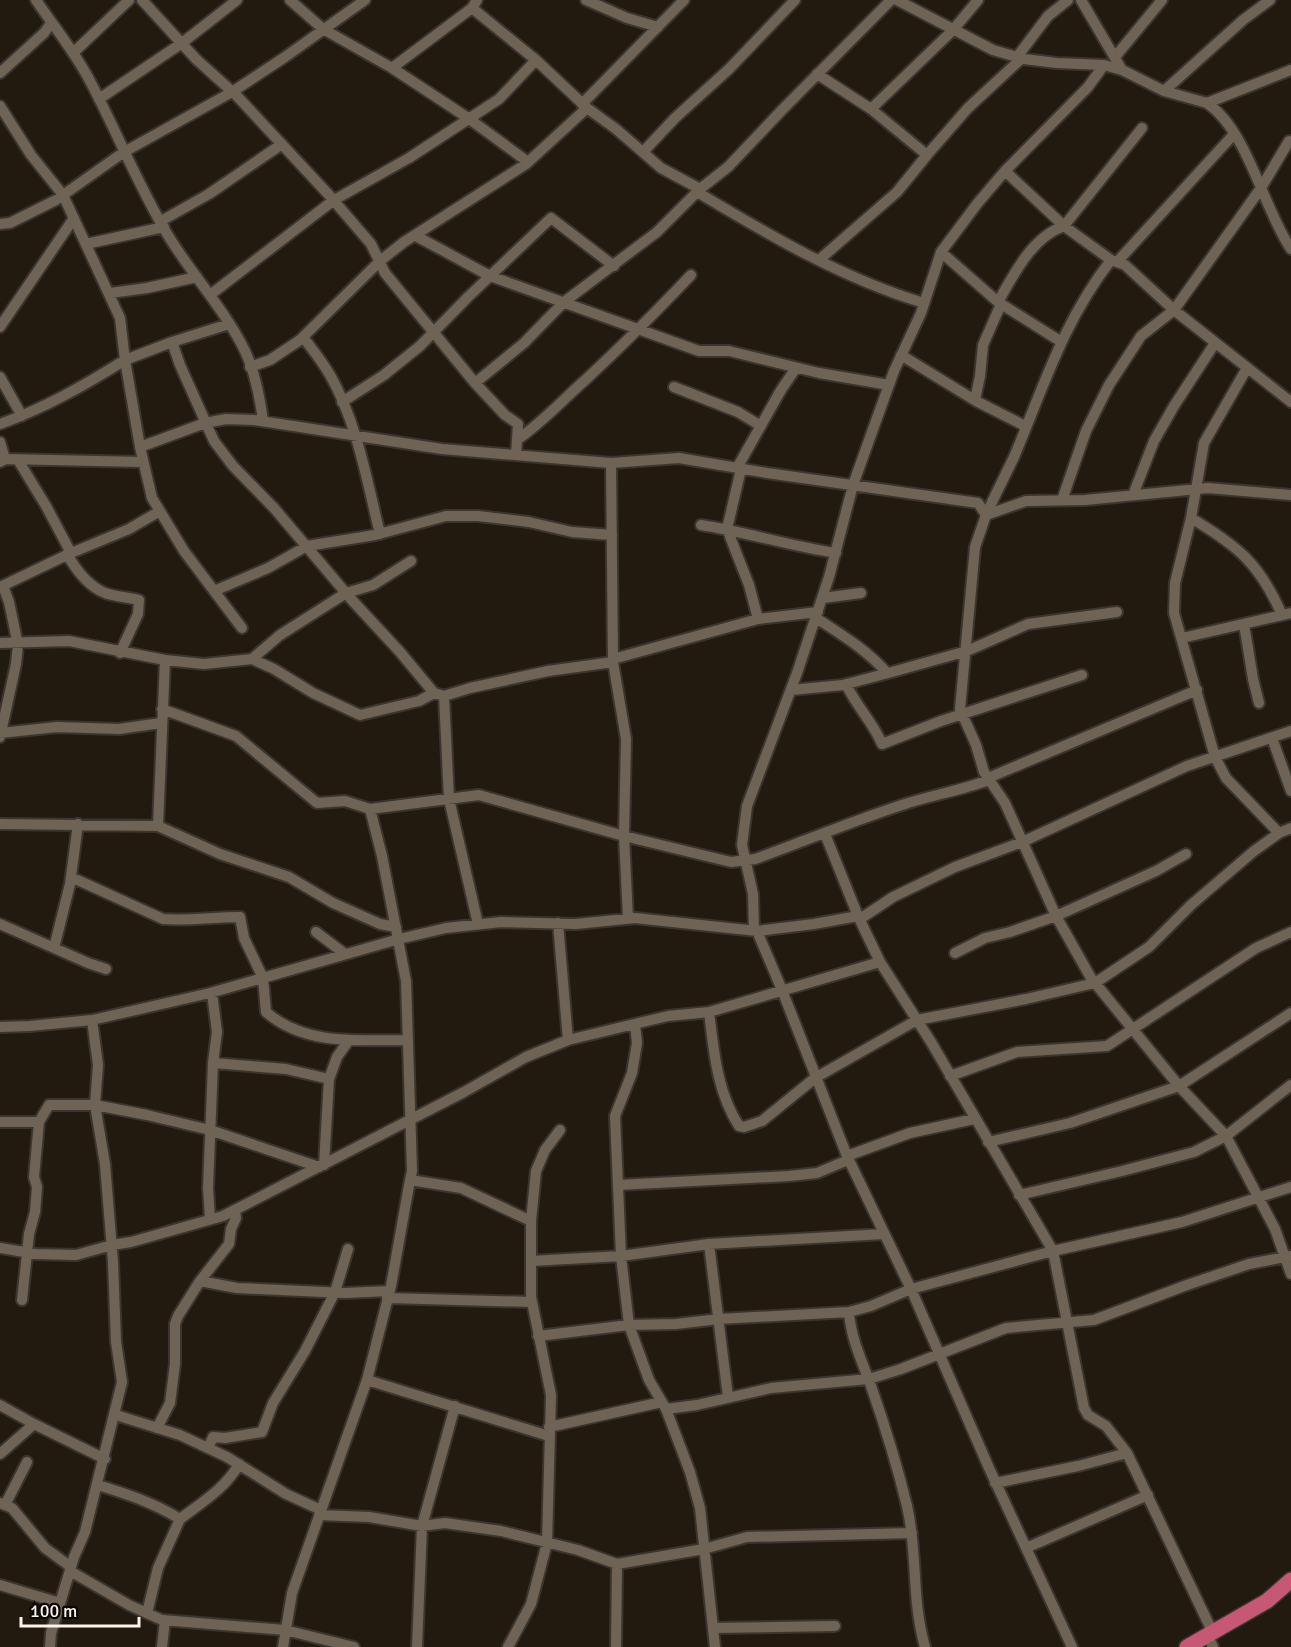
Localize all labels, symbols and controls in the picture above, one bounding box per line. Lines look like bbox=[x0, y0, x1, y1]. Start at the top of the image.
scale bar bbox=[21, 1590, 140, 1628]
text: 100 m bbox=[30, 1600, 77, 1622]

